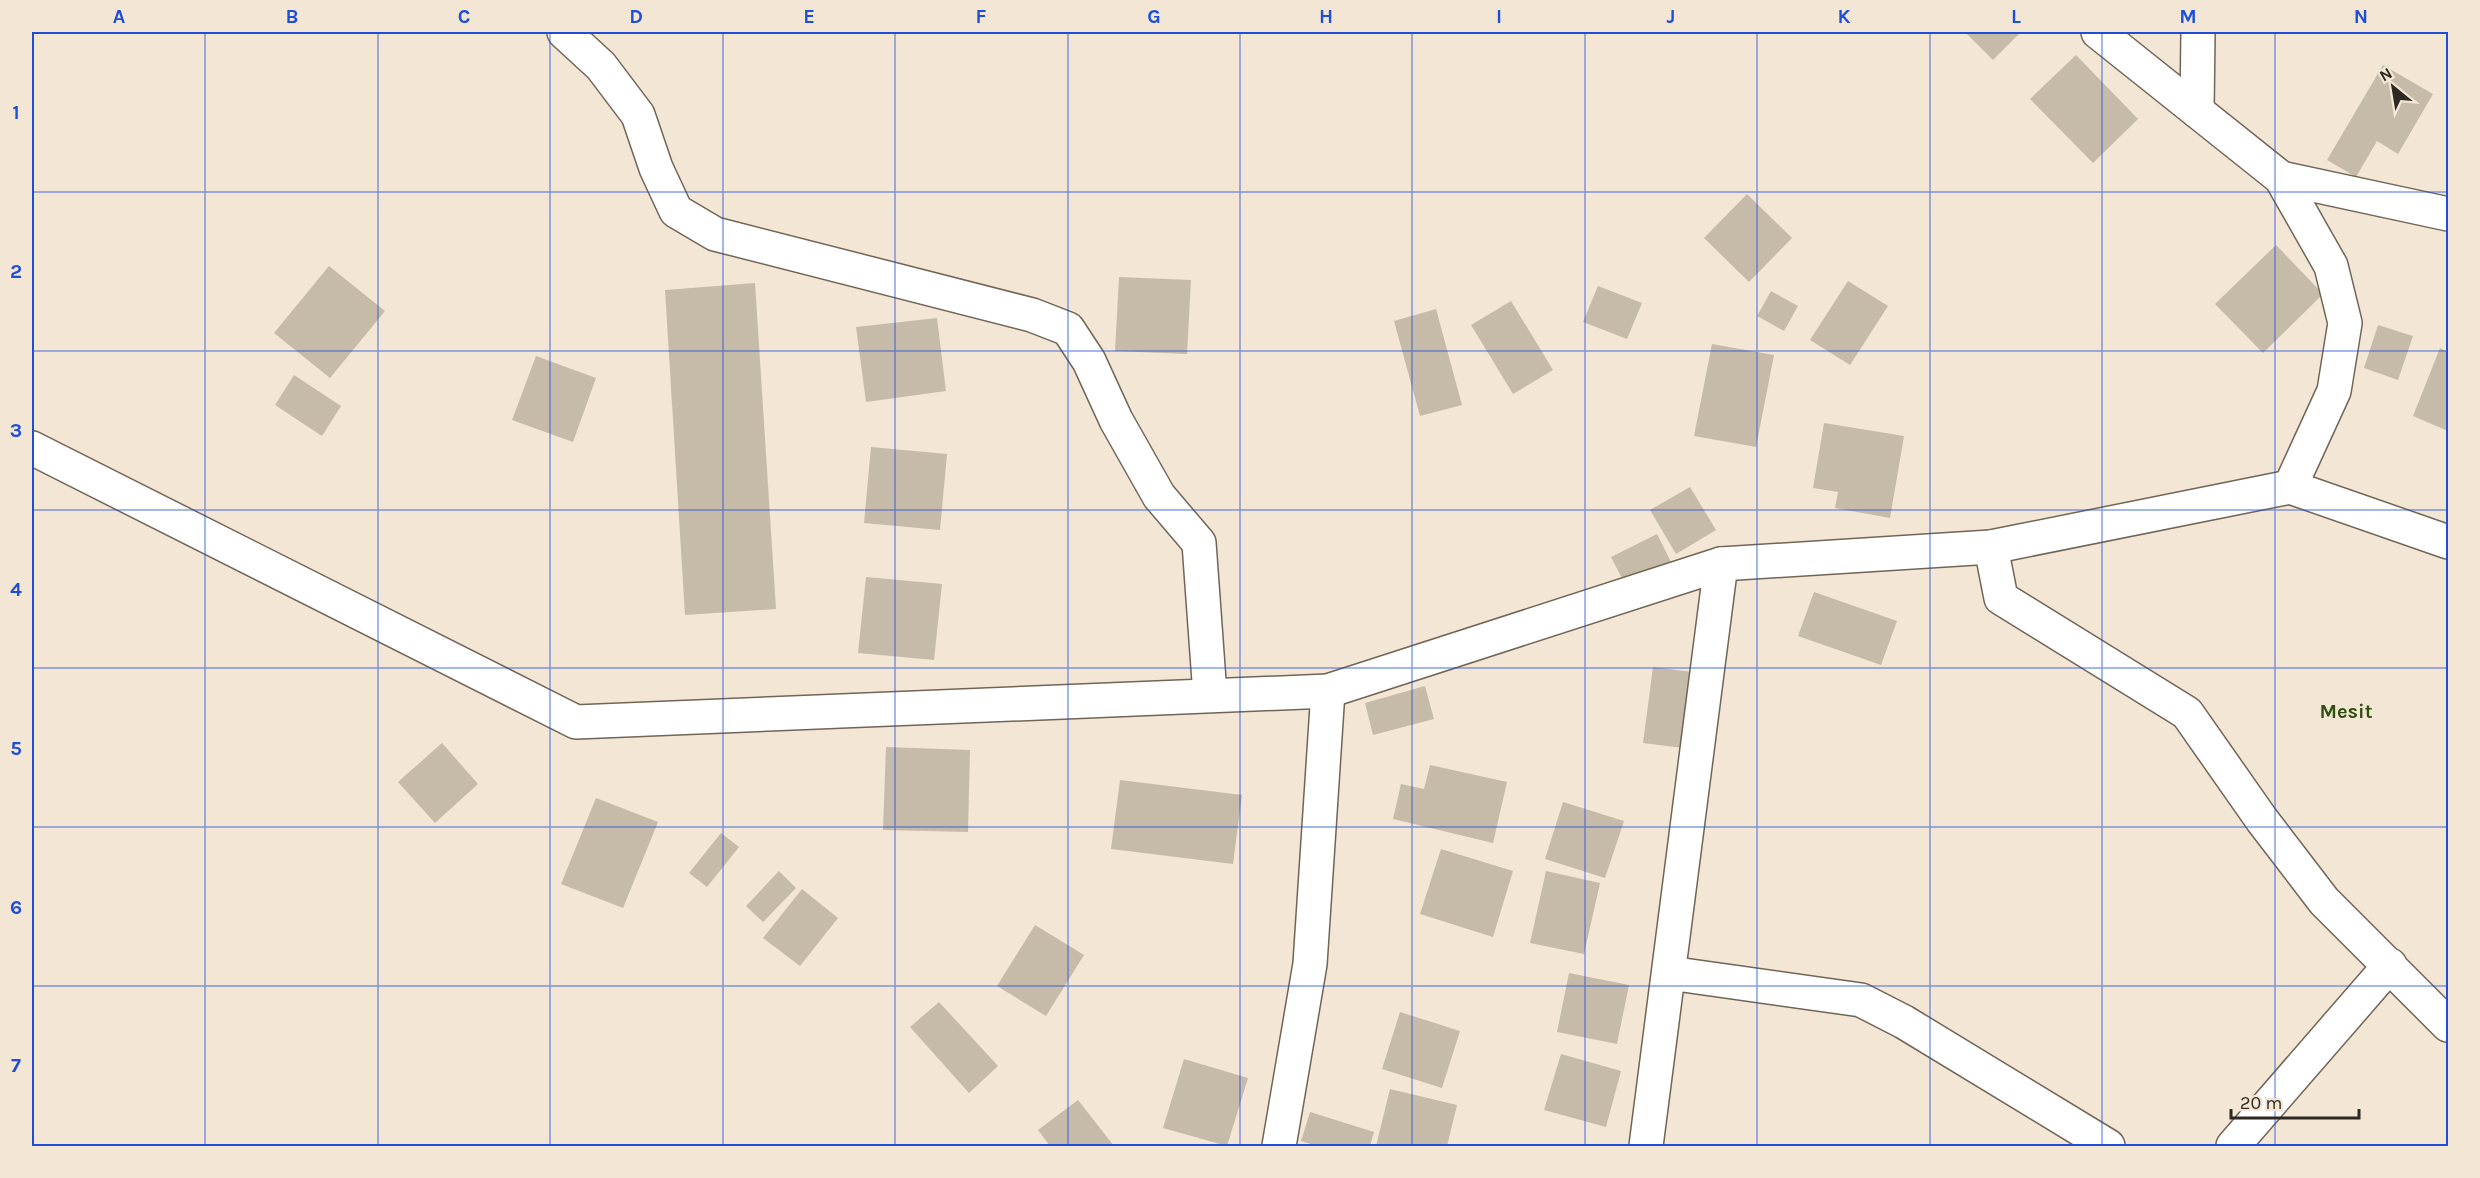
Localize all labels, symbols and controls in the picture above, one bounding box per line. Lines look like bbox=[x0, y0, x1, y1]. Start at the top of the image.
text: A bbox=[113, 5, 126, 28]
text: B bbox=[286, 5, 298, 28]
text: C bbox=[458, 5, 470, 28]
text: D bbox=[629, 5, 643, 28]
text: E bbox=[803, 5, 815, 28]
text: F bbox=[976, 5, 987, 28]
text: G bbox=[1147, 5, 1161, 28]
text: H bbox=[1319, 5, 1333, 28]
text: I bbox=[1496, 5, 1502, 28]
text: J bbox=[1667, 5, 1675, 28]
text: K bbox=[1837, 5, 1851, 28]
text: L bbox=[2011, 5, 2021, 28]
text: M bbox=[2179, 5, 2197, 28]
text: N bbox=[2354, 5, 2368, 28]
north arrow bbox=[2363, 57, 2423, 117]
text: N bbox=[2376, 63, 2395, 86]
text: 1 bbox=[12, 101, 20, 124]
text: 2 bbox=[10, 260, 22, 283]
text: 3 bbox=[10, 419, 22, 442]
text: 4 bbox=[10, 578, 22, 601]
district label: Mesit bbox=[2319, 700, 2373, 723]
text: 5 bbox=[10, 737, 22, 760]
text: 6 bbox=[10, 896, 22, 919]
text: 7 bbox=[11, 1054, 21, 1077]
scale bar bbox=[2231, 1082, 2358, 1120]
text: 20 m bbox=[2240, 1092, 2282, 1114]

